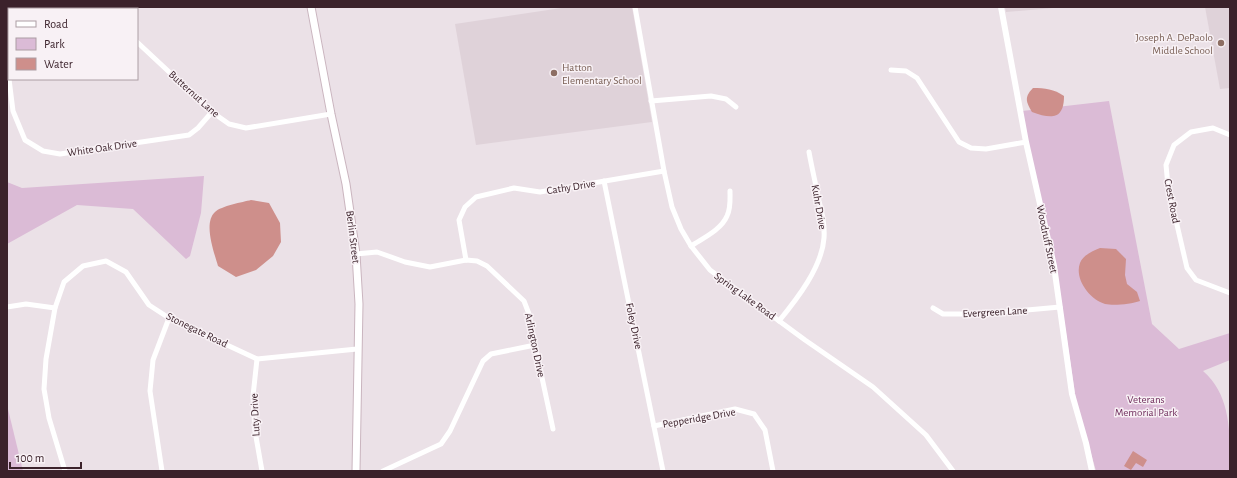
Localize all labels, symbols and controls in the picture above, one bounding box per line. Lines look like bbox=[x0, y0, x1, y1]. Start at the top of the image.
legend bbox=[8, 8, 138, 80]
text: Road bbox=[44, 18, 68, 30]
place label: Joseph A. DePaolo Middle School bbox=[1136, 32, 1213, 56]
text: Park bbox=[44, 38, 65, 50]
marker: Joseph A. DePaolo Middle School bbox=[1216, 38, 1226, 48]
text: Water bbox=[44, 58, 73, 70]
place label: Hatton Elementary School bbox=[562, 62, 642, 86]
marker: Hatton Elementary School bbox=[549, 68, 559, 78]
street label: Butternut Lane bbox=[167, 69, 221, 119]
street label: White Oak Drive bbox=[67, 138, 137, 158]
street label: Cathy Drive bbox=[546, 178, 596, 196]
street label: Crest Road bbox=[1162, 178, 1182, 225]
street label: Kuhr Drive bbox=[810, 184, 828, 230]
street label: Woodruff Street bbox=[1034, 204, 1060, 274]
street label: Berlin Street bbox=[344, 210, 362, 265]
street label: Spring Lake Road bbox=[712, 270, 778, 322]
street label: Foley Drive bbox=[624, 302, 644, 350]
street label: Evergreen Lane bbox=[962, 305, 1028, 319]
street label: Stonegate Road bbox=[165, 310, 230, 350]
street label: Arlington Drive bbox=[523, 312, 547, 378]
street label: Luty Drive bbox=[248, 393, 262, 437]
park label: Veterans Memorial Park bbox=[1115, 394, 1177, 418]
street label: Pepperidge Drive bbox=[662, 406, 736, 430]
scale bar bbox=[10, 444, 81, 470]
text: 100 m bbox=[16, 452, 44, 464]

